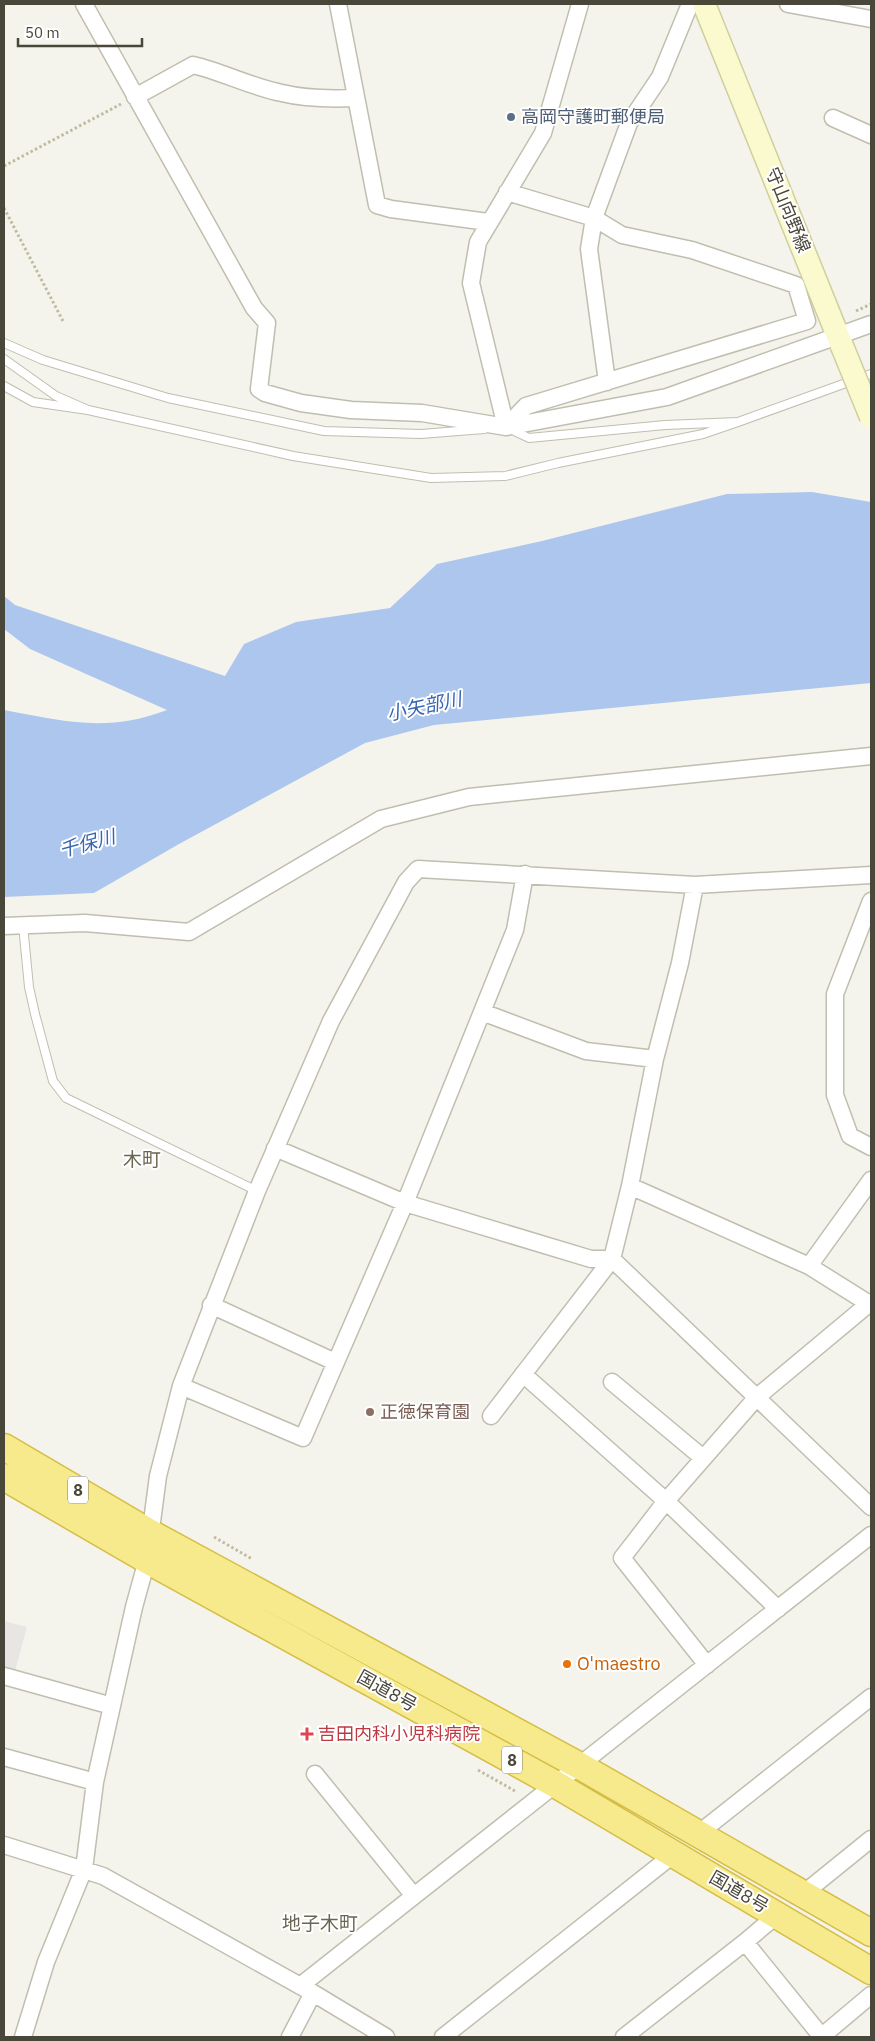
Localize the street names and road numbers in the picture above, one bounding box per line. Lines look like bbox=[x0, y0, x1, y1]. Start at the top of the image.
street label: 守山向野線 bbox=[761, 164, 816, 256]
road number: 8 bbox=[68, 1476, 88, 1504]
street label: 国道8号 bbox=[353, 1665, 421, 1716]
road number: 8 bbox=[502, 1746, 522, 1774]
street label: 国道8号 bbox=[705, 1865, 773, 1918]

